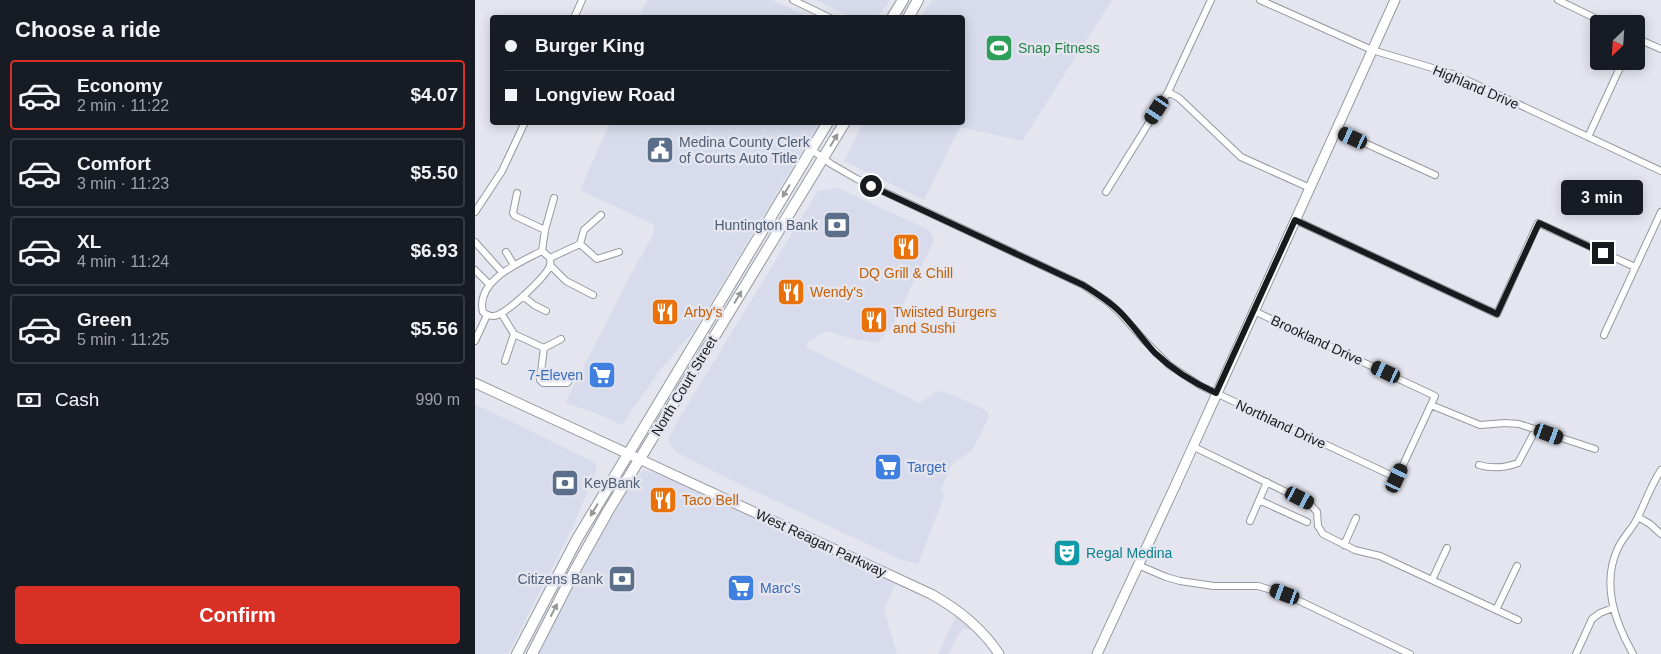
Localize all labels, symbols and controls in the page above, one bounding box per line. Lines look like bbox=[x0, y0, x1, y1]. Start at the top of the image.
north arrow bbox=[1590, 15, 1645, 70]
map controls bbox=[1590, 15, 1645, 70]
text: Choose a ride bbox=[15, 17, 160, 42]
sports icon: Snap Fitness bbox=[984, 33, 1014, 63]
text: Burger King bbox=[535, 35, 645, 56]
place label: Snap Fitness bbox=[1018, 40, 1100, 56]
street label: Highland Drive bbox=[1431, 62, 1522, 112]
icon: car bbox=[17, 73, 62, 118]
text: Economy bbox=[77, 75, 163, 96]
text: $4.07 bbox=[410, 84, 458, 105]
text: Longview Road bbox=[535, 84, 675, 105]
car bbox=[1142, 93, 1171, 127]
text: 2 min · 11:22 bbox=[77, 97, 169, 114]
car bbox=[1336, 125, 1369, 151]
place label: Medina County Clerk of Courts Auto Title bbox=[679, 134, 811, 166]
one-way arrow bbox=[829, 134, 839, 147]
public building icon: Medina County Clerk of Courts Auto Title bbox=[645, 135, 675, 165]
icon: car bbox=[17, 151, 62, 196]
text: Comfort bbox=[77, 153, 151, 174]
text: $5.50 bbox=[410, 162, 458, 183]
text: 3 min · 11:23 bbox=[77, 175, 169, 192]
route start bbox=[860, 175, 882, 197]
callout: 3 min bbox=[1562, 180, 1644, 216]
one-way arrow bbox=[782, 185, 791, 198]
text: 3 min bbox=[1581, 189, 1623, 206]
bank icon: Huntington Bank bbox=[822, 210, 852, 240]
place label: Huntington Bank bbox=[714, 217, 819, 233]
icon: car bbox=[17, 229, 62, 274]
text: XL bbox=[77, 231, 101, 252]
restaurant icon: DQ Grill & Chill bbox=[891, 232, 921, 262]
text: $6.93 bbox=[410, 240, 458, 261]
route end bbox=[1592, 242, 1614, 264]
text: 4 min · 11:24 bbox=[77, 253, 169, 270]
place label: DQ Grill & Chill bbox=[859, 265, 953, 281]
restaurant icon: Wendy's bbox=[776, 277, 806, 307]
place label: Wendy's bbox=[810, 284, 863, 300]
one-way arrow bbox=[733, 291, 743, 304]
restaurant icon: Arby's bbox=[650, 297, 680, 327]
place label: Arby's bbox=[684, 304, 722, 320]
place label: Twiisted Burgers and Sushi bbox=[893, 304, 996, 336]
restaurant icon: Twiisted Burgers and Sushi bbox=[859, 305, 889, 335]
icon: car bbox=[17, 307, 62, 352]
text: Green bbox=[77, 309, 132, 330]
street label: Brookland Drive bbox=[1268, 312, 1366, 368]
text: $5.56 bbox=[410, 318, 458, 339]
text: 5 min · 11:25 bbox=[77, 331, 169, 348]
street label: North Court Street bbox=[648, 333, 720, 439]
car bbox=[1369, 359, 1402, 385]
supermarket icon: 7-Eleven bbox=[587, 360, 617, 390]
place label: 7-Eleven bbox=[528, 367, 583, 383]
icon: cash bbox=[15, 386, 43, 414]
text: Cash bbox=[55, 389, 99, 410]
text: 990 m bbox=[416, 391, 460, 408]
street label: Northland Drive bbox=[1234, 396, 1329, 452]
car bbox=[1532, 422, 1565, 446]
supermarket icon: Target bbox=[873, 452, 903, 482]
place label: Target bbox=[907, 459, 946, 475]
car bbox=[1383, 461, 1410, 495]
bank icon: KeyBank bbox=[550, 468, 580, 498]
place label: KeyBank bbox=[584, 475, 641, 491]
restaurant icon: Taco Bell bbox=[648, 485, 678, 515]
car bbox=[1283, 485, 1316, 511]
place label: Taco Bell bbox=[682, 492, 739, 508]
one-way arrow bbox=[590, 503, 599, 516]
street label: West Reagan Parkway bbox=[753, 506, 889, 580]
theatre icon: Regal Medina bbox=[1052, 538, 1082, 568]
place label: Regal Medina bbox=[1086, 545, 1173, 561]
bank icon: Citizens Bank bbox=[607, 564, 637, 594]
place label: Citizens Bank bbox=[517, 571, 604, 587]
supermarket icon: Marc's bbox=[726, 573, 756, 603]
place label: Marc's bbox=[760, 580, 801, 596]
car bbox=[1268, 582, 1301, 606]
button: Confirm bbox=[15, 586, 460, 644]
one-way arrow bbox=[550, 603, 558, 618]

